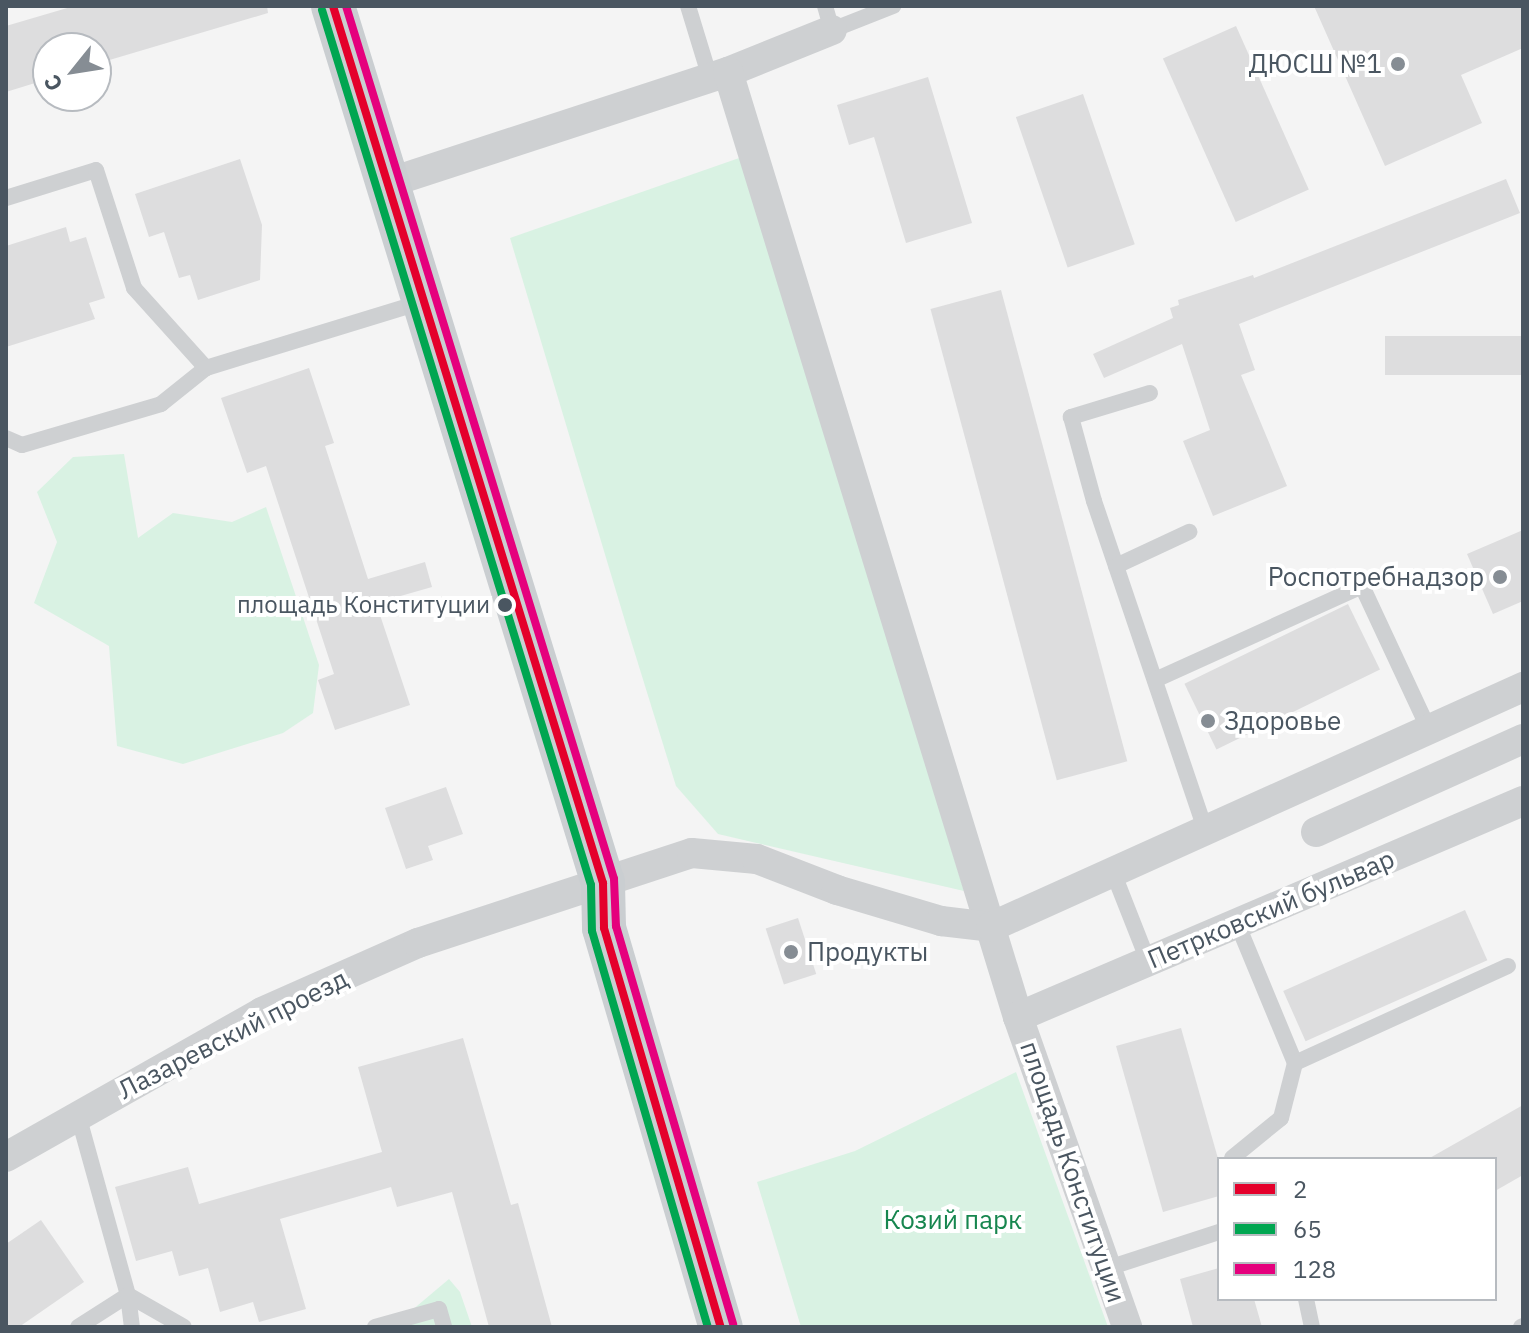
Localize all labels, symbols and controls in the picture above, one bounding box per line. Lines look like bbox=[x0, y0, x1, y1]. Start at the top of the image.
north arrow bbox=[32, 32, 112, 112]
place label: ДЮСШ №1 bbox=[1249, 48, 1382, 80]
marker: ДЮСШ №1 bbox=[1389, 55, 1407, 73]
text: С bbox=[36, 70, 69, 97]
place label: Роспотребнадзор bbox=[1268, 561, 1484, 593]
marker: Роспотребнадзор bbox=[1491, 568, 1509, 586]
place label: площадь Конституции bbox=[237, 591, 490, 619]
marker: площадь Конституции bbox=[497, 597, 513, 613]
place label: Здоровье bbox=[1224, 705, 1341, 737]
marker: Здоровье bbox=[1199, 712, 1217, 730]
street label: Петрковский бульвар bbox=[1143, 843, 1399, 975]
place label: Продукты bbox=[807, 936, 928, 968]
marker: Продукты bbox=[782, 943, 800, 961]
street label: Лазаревский проезд bbox=[113, 962, 353, 1106]
street label: площадь Конституции bbox=[1014, 1037, 1132, 1307]
legend bbox=[1217, 1157, 1497, 1301]
text: 2 bbox=[1293, 1173, 1307, 1205]
park label: Козий парк bbox=[884, 1204, 1022, 1236]
text: 65 bbox=[1293, 1213, 1322, 1245]
text: 128 bbox=[1293, 1253, 1336, 1285]

